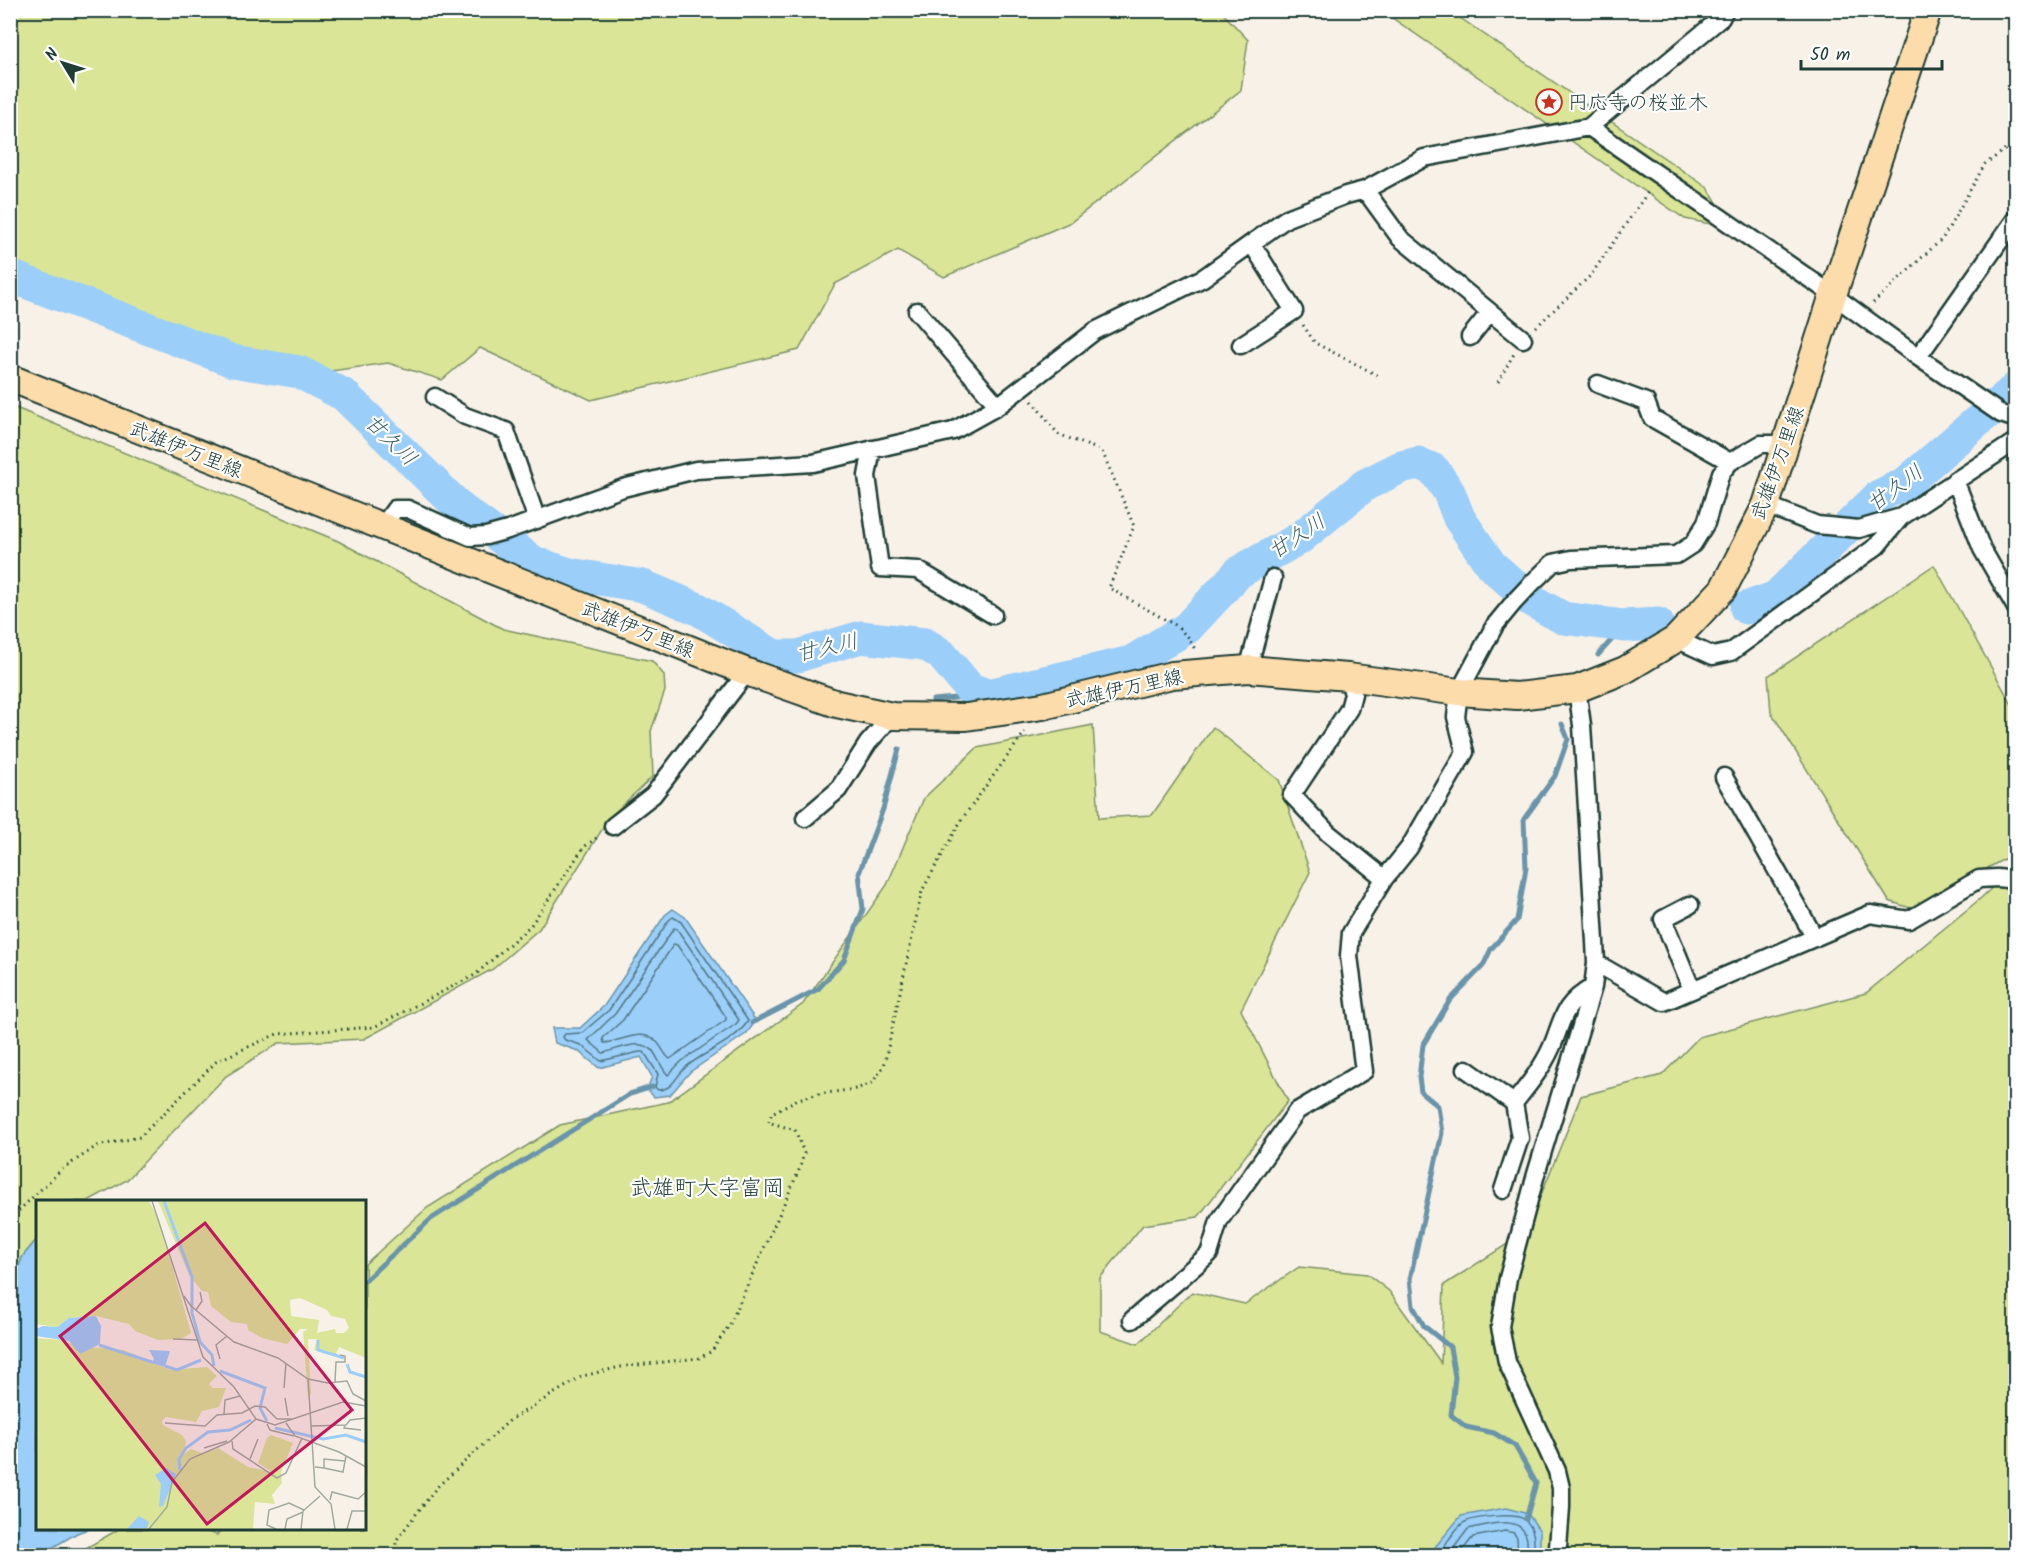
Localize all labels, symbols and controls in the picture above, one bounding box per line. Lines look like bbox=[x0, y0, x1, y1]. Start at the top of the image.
north arrow bbox=[33, 33, 93, 93]
scale bar bbox=[1801, 33, 1942, 71]
text: 50 m bbox=[1810, 41, 1850, 70]
text: N bbox=[39, 43, 65, 66]
place icon: 円応寺の桜並木 bbox=[1534, 87, 1564, 117]
place label: 円応寺の桜並木 bbox=[1568, 88, 1708, 120]
street label: 武雄伊万里線 bbox=[1743, 402, 1814, 526]
water label: 甘久川 bbox=[356, 407, 424, 475]
street label: 武雄伊万里線 bbox=[124, 414, 247, 488]
water label: 甘久川 bbox=[1861, 457, 1931, 521]
water label: 甘久川 bbox=[1262, 506, 1333, 569]
street label: 武雄伊万里線 bbox=[576, 594, 699, 668]
water label: 甘久川 bbox=[793, 625, 862, 672]
street label: 武雄伊万里線 bbox=[1062, 662, 1186, 718]
district label: 武雄町大字富岡 bbox=[630, 1172, 784, 1207]
inset map bbox=[36, 1200, 366, 1530]

